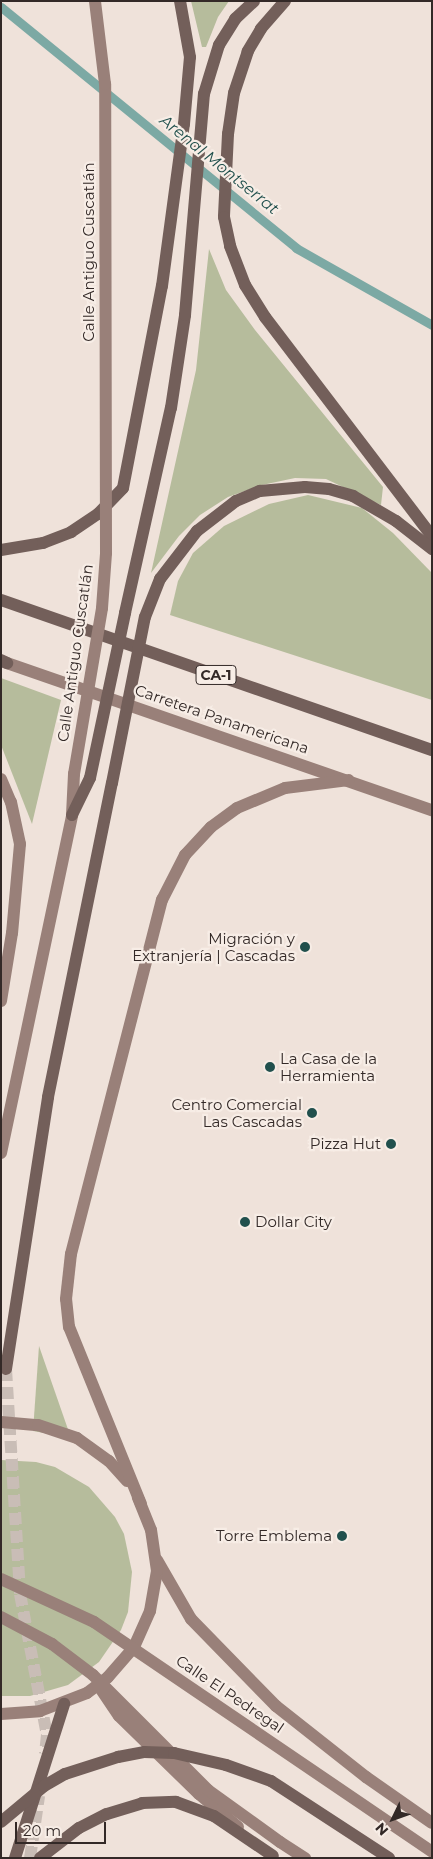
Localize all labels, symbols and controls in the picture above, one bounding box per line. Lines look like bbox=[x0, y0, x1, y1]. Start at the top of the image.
water label: Arenal Montserrat bbox=[156, 111, 282, 219]
street label: Calle Antiguo Cuscatlán bbox=[80, 162, 98, 342]
street label: Calle Antiguo Cuscatlán bbox=[54, 563, 96, 743]
road number: CA-1 bbox=[195, 664, 237, 686]
street label: Carretera Panamericana bbox=[133, 681, 311, 757]
place label: Migración y Extranjería | Cascadas bbox=[132, 929, 295, 964]
marker: Migración y Extranjería | Cascadas bbox=[299, 941, 311, 953]
place label: La Casa de la Herramienta bbox=[280, 1049, 377, 1084]
marker: La Casa de la Herramienta bbox=[264, 1061, 276, 1073]
place label: Centro Comercial Las Cascadas bbox=[172, 1095, 302, 1130]
marker: Centro Comercial Las Cascadas bbox=[306, 1107, 318, 1119]
place label: Pizza Hut bbox=[310, 1135, 381, 1153]
marker: Pizza Hut bbox=[385, 1138, 397, 1150]
place label: Dollar City bbox=[255, 1213, 332, 1231]
marker: Dollar City bbox=[239, 1216, 251, 1228]
place label: Torre Emblema bbox=[216, 1527, 332, 1545]
marker: Torre Emblema bbox=[336, 1530, 348, 1542]
street label: Calle El Pedregal bbox=[173, 1651, 287, 1737]
north arrow bbox=[368, 1794, 418, 1844]
scale bar bbox=[18, 1812, 109, 1844]
text: N bbox=[371, 1819, 392, 1839]
text: 20 m bbox=[23, 1821, 61, 1840]

